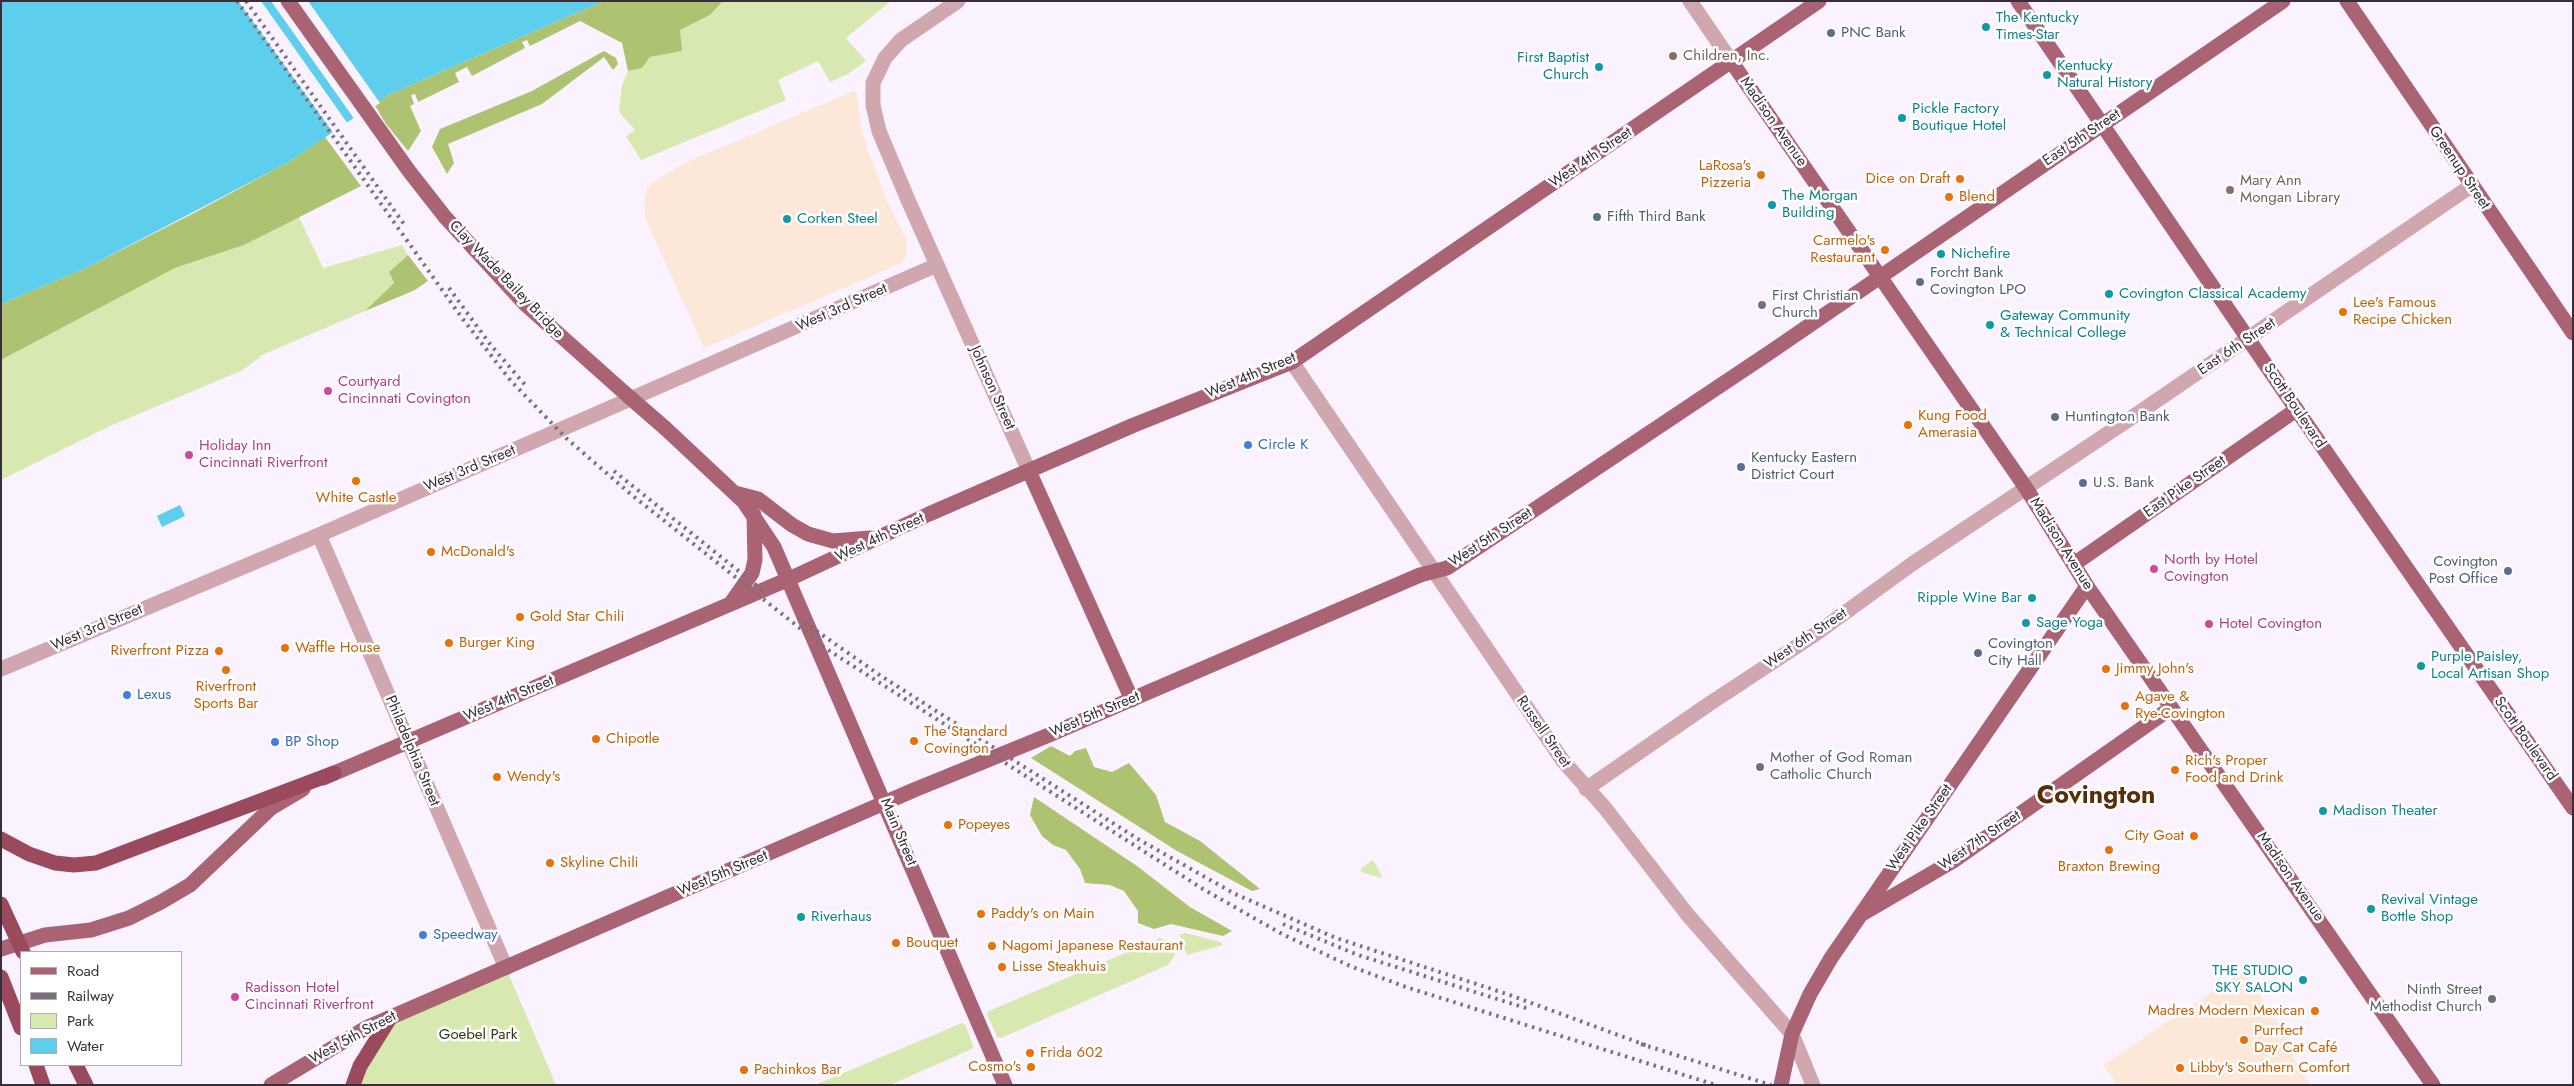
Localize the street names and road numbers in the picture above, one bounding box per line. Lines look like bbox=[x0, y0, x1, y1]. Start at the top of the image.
street label: Madison Avenue bbox=[1735, 74, 1811, 170]
street label: East 5th Street bbox=[2040, 105, 2124, 171]
street label: Greenup Street bbox=[2425, 123, 2493, 213]
street label: West 4th Street bbox=[1546, 124, 1636, 192]
street label: Clay Wade Bailey Bridge bbox=[445, 217, 567, 343]
street label: West 3rd Street bbox=[794, 280, 890, 336]
street label: East 6th Street bbox=[2195, 314, 2279, 380]
street label: Johnson Street bbox=[965, 343, 1019, 433]
street label: West 4th Street bbox=[1203, 349, 1299, 403]
street label: Scott Boulevard bbox=[2259, 360, 2329, 452]
street label: West 3rd Street bbox=[422, 442, 518, 496]
street label: East Pike Street bbox=[2140, 452, 2230, 522]
street label: Madison Avenue bbox=[2026, 495, 2096, 593]
street label: West 5th Street bbox=[1446, 504, 1536, 572]
street label: West 4th Street bbox=[833, 510, 927, 566]
street label: West 3rd Street bbox=[49, 601, 145, 655]
street label: West 6th Street bbox=[1761, 605, 1851, 673]
street label: West 4th Street bbox=[461, 672, 557, 726]
street label: West 5th Street bbox=[1047, 688, 1143, 742]
street label: Philadelphia Street bbox=[381, 693, 443, 809]
street label: Russell Street bbox=[1512, 693, 1574, 771]
street label: Scott Boulevard bbox=[2489, 694, 2561, 784]
street label: West Pike Street bbox=[1883, 781, 1957, 875]
street label: Main Street bbox=[876, 796, 920, 868]
street label: West 7th Street bbox=[1936, 807, 2024, 875]
street label: Madison Avenue bbox=[2252, 829, 2328, 925]
street label: West 5th Street bbox=[675, 847, 771, 901]
street label: West 5th Street bbox=[307, 1008, 399, 1068]

